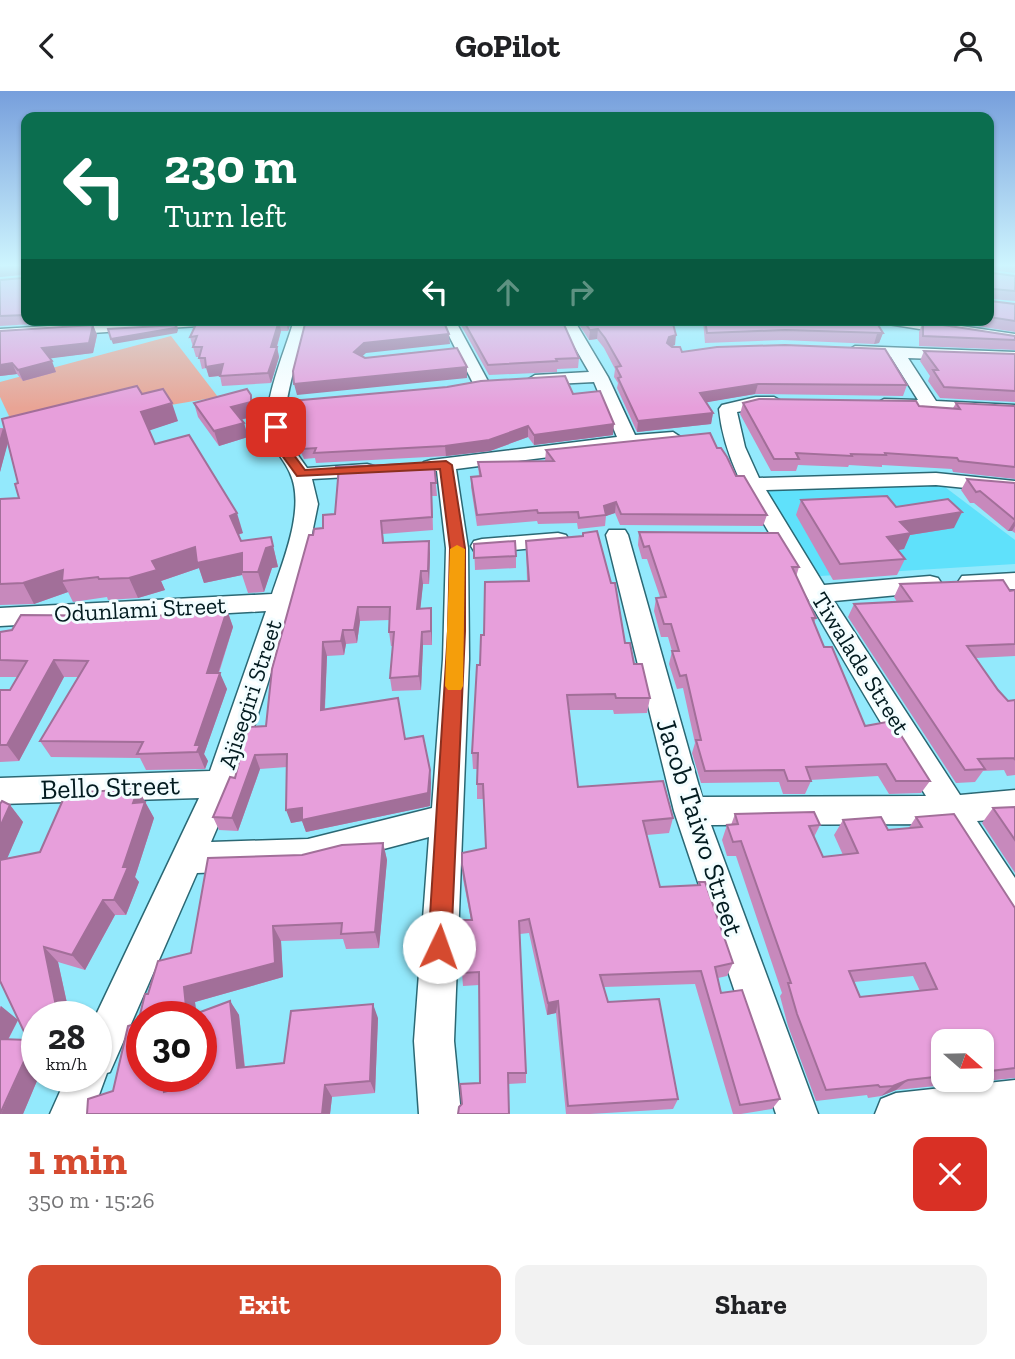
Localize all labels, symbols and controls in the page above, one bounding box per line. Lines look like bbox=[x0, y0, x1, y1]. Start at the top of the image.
icon: back bbox=[28, 27, 66, 65]
text: GoPilot bbox=[455, 27, 560, 65]
icon: person bbox=[949, 27, 987, 65]
text: 230 m bbox=[164, 137, 297, 196]
icon: left bbox=[49, 140, 140, 231]
text: Turn left bbox=[164, 197, 286, 235]
icon: left bbox=[416, 273, 454, 311]
icon: ahead bbox=[489, 273, 527, 311]
icon: right bbox=[562, 273, 600, 311]
pin bbox=[246, 397, 306, 457]
icon: arrive bbox=[257, 408, 295, 446]
street label: Tiwalade Street bbox=[806, 586, 916, 740]
street label: Odunlami Street bbox=[53, 590, 227, 628]
street label: Ajisegiri Street bbox=[212, 616, 288, 772]
street label: Jacob Taiwo Street bbox=[649, 714, 751, 941]
street label: Bello Street bbox=[40, 768, 181, 806]
position arrow bbox=[402, 910, 476, 984]
speed limit sign: 30 bbox=[126, 1001, 217, 1092]
text: 28 bbox=[48, 1016, 85, 1058]
north arrow bbox=[931, 1029, 994, 1092]
map controls bbox=[931, 1029, 994, 1092]
text: km/h bbox=[46, 1053, 87, 1075]
text: 1 min bbox=[28, 1134, 127, 1185]
button: close bbox=[913, 1137, 987, 1211]
text: 350 m · 15:26 bbox=[28, 1186, 155, 1214]
button: Exit bbox=[28, 1265, 501, 1345]
button: Share bbox=[515, 1265, 987, 1345]

